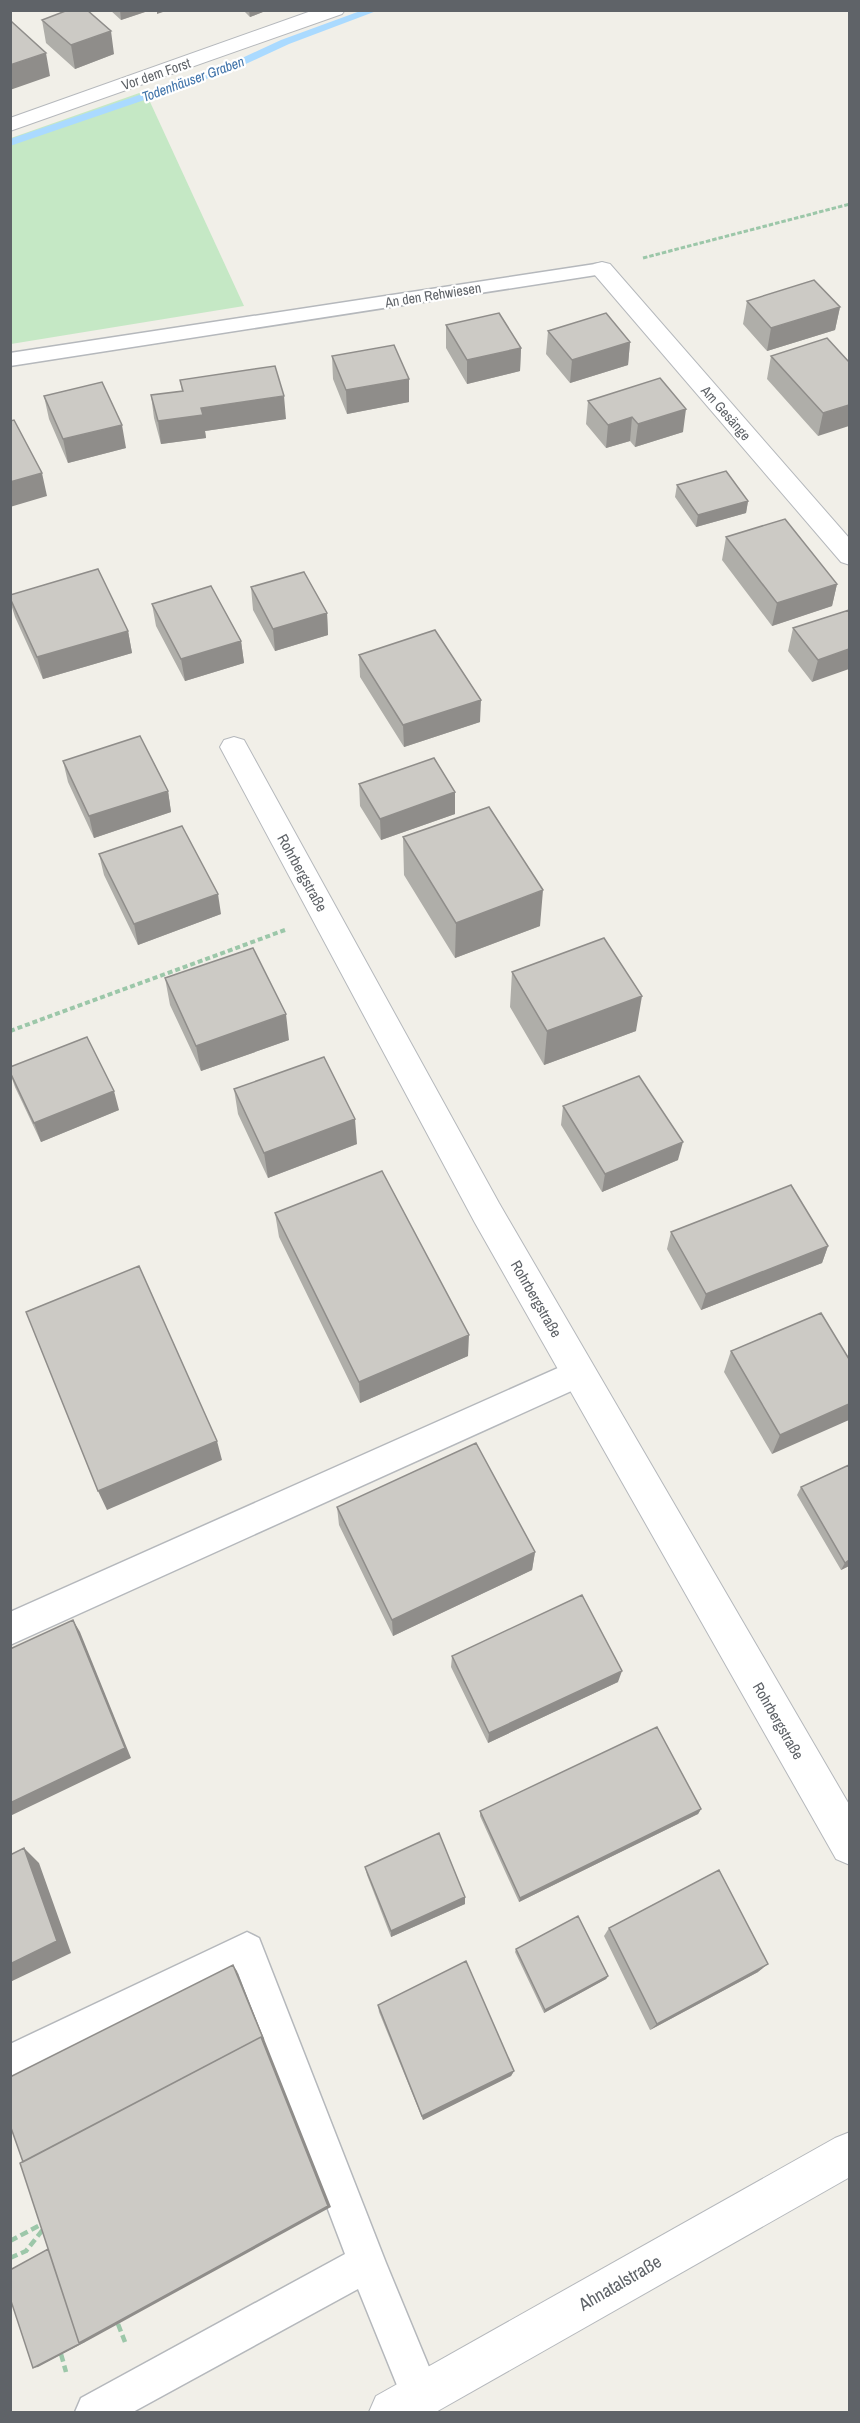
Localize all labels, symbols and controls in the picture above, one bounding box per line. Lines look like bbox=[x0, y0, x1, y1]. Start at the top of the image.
water label: Todenhäuser Graben bbox=[139, 52, 247, 106]
street label: Vor dem Forst bbox=[119, 54, 193, 94]
street label: An den Rehwiesen bbox=[383, 279, 482, 312]
street label: Am Gesänge bbox=[697, 381, 755, 444]
street label: Rohrbergstraße bbox=[272, 830, 333, 916]
street label: Rohrbergstraße bbox=[506, 1256, 567, 1341]
street label: Rohrbergstraße bbox=[748, 1678, 809, 1763]
street label: Ahnatalstraße bbox=[573, 2249, 666, 2317]

